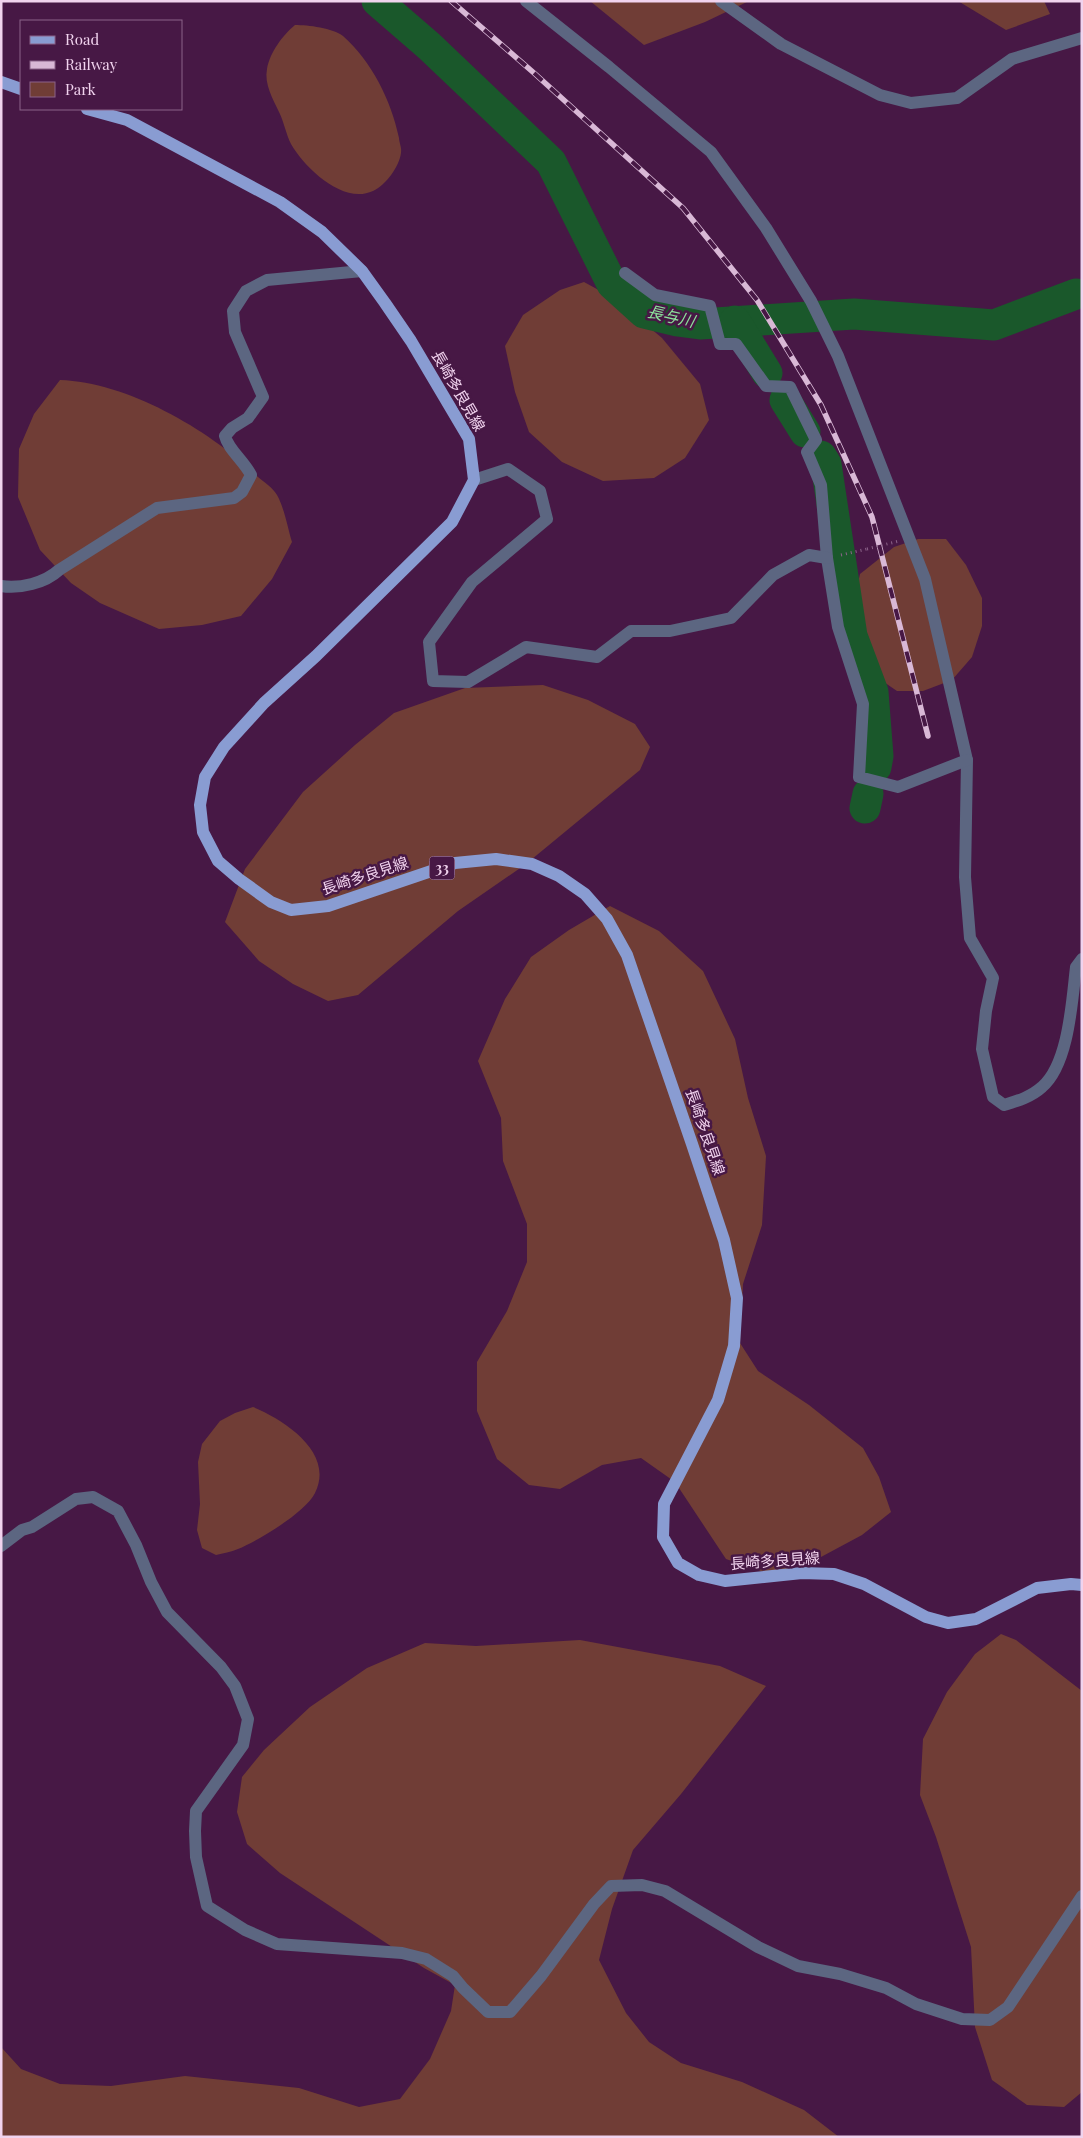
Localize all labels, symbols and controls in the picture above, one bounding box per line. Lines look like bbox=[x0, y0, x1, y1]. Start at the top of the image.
legend bbox=[20, 20, 182, 110]
text: Road bbox=[65, 29, 99, 49]
text: Railway bbox=[65, 54, 118, 74]
text: Park bbox=[65, 79, 97, 99]
water label: 長与川 bbox=[645, 300, 699, 332]
street label: 長崎多良見線 bbox=[428, 347, 490, 434]
street label: 長崎多良見線 bbox=[319, 852, 411, 898]
road number: 33 bbox=[430, 856, 454, 880]
street label: 長崎多良見線 bbox=[682, 1086, 730, 1177]
street label: 長崎多良見線 bbox=[729, 1547, 821, 1573]

